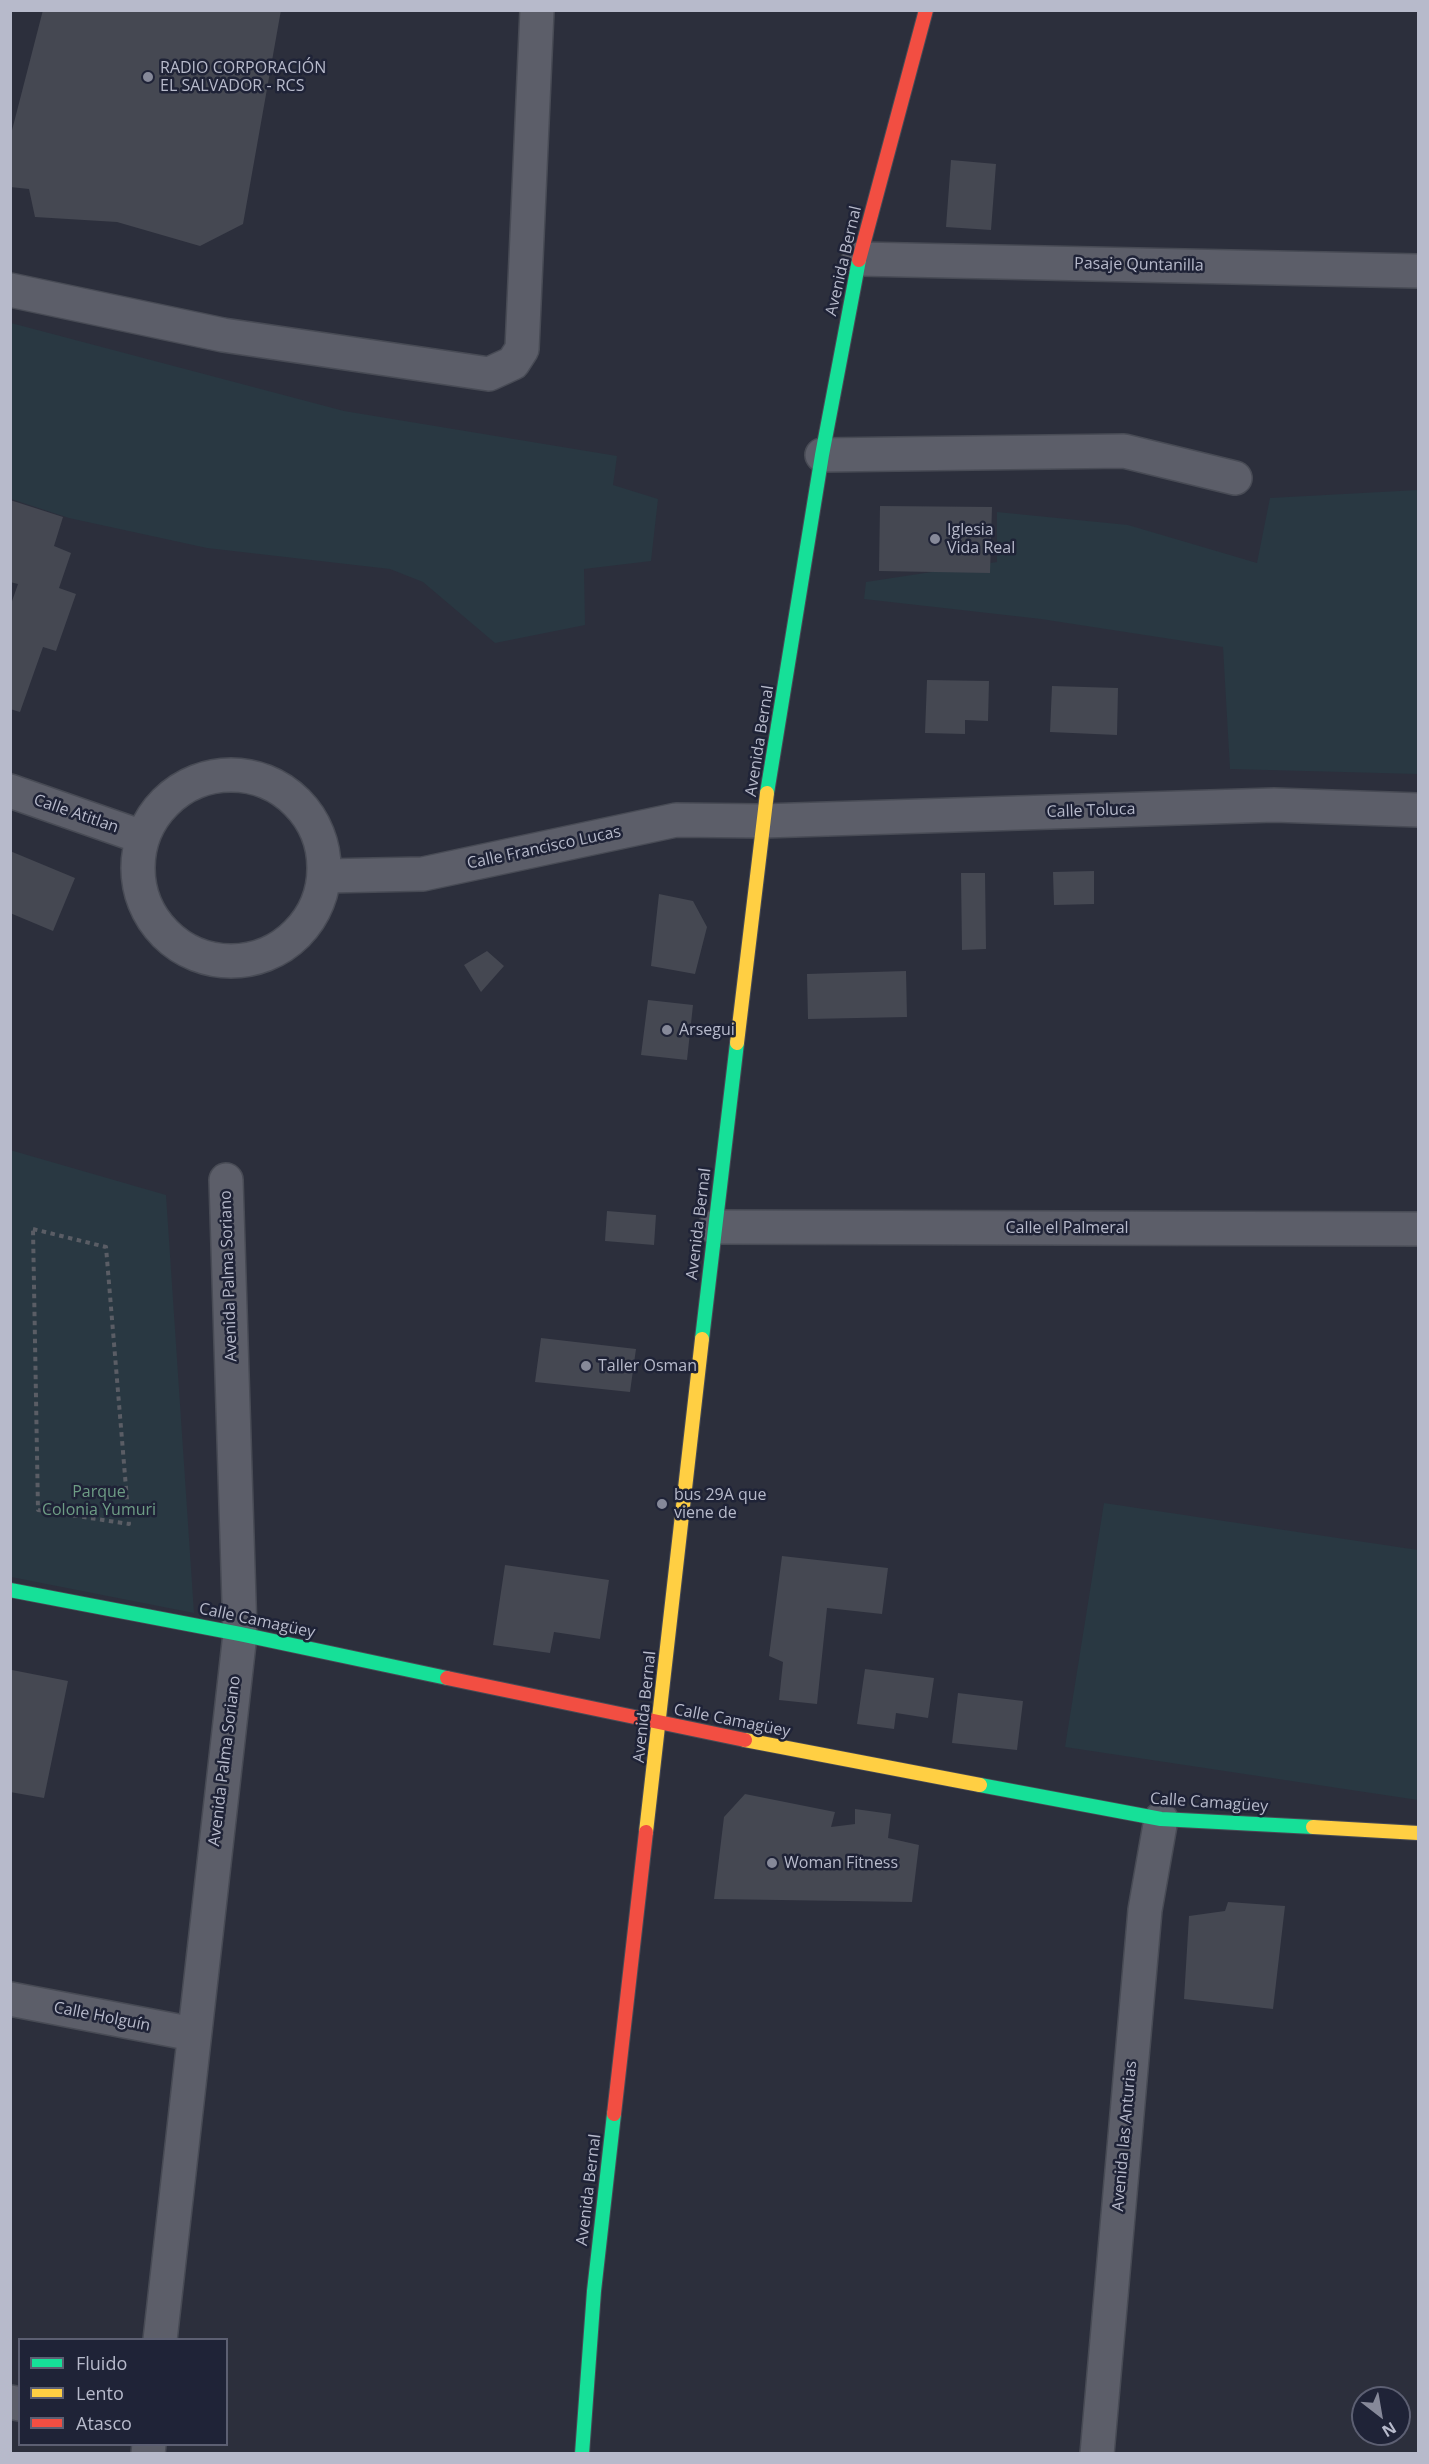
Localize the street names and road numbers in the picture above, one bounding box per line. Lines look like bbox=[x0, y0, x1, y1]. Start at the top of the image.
street label: Avenida Bernal bbox=[822, 204, 866, 318]
street label: Pasaje Quntanilla bbox=[1074, 254, 1204, 276]
street label: Avenida Bernal bbox=[742, 684, 778, 798]
street label: Calle Atitlan bbox=[31, 791, 121, 837]
street label: Calle Toluca bbox=[1046, 800, 1136, 822]
street label: Calle Francisco Lucas bbox=[465, 822, 623, 874]
street label: Avenida Bernal bbox=[683, 1167, 715, 1281]
street label: Avenida Palma Soriano bbox=[216, 1190, 242, 1362]
street label: Calle el Palmeral bbox=[1005, 1218, 1129, 1238]
street label: Calle Camagüey bbox=[197, 1599, 317, 1643]
street label: Avenida Bernal bbox=[630, 1650, 660, 1764]
street label: Avenida Palma Soriano bbox=[205, 1675, 245, 1847]
street label: Calle Camagüey bbox=[672, 1700, 792, 1742]
street label: Calle Camagüey bbox=[1149, 1789, 1269, 1817]
street label: Calle Holguín bbox=[52, 1998, 152, 2036]
street label: Avenida las Anturias bbox=[1109, 2060, 1141, 2212]
street label: Avenida Bernal bbox=[573, 2133, 605, 2247]

